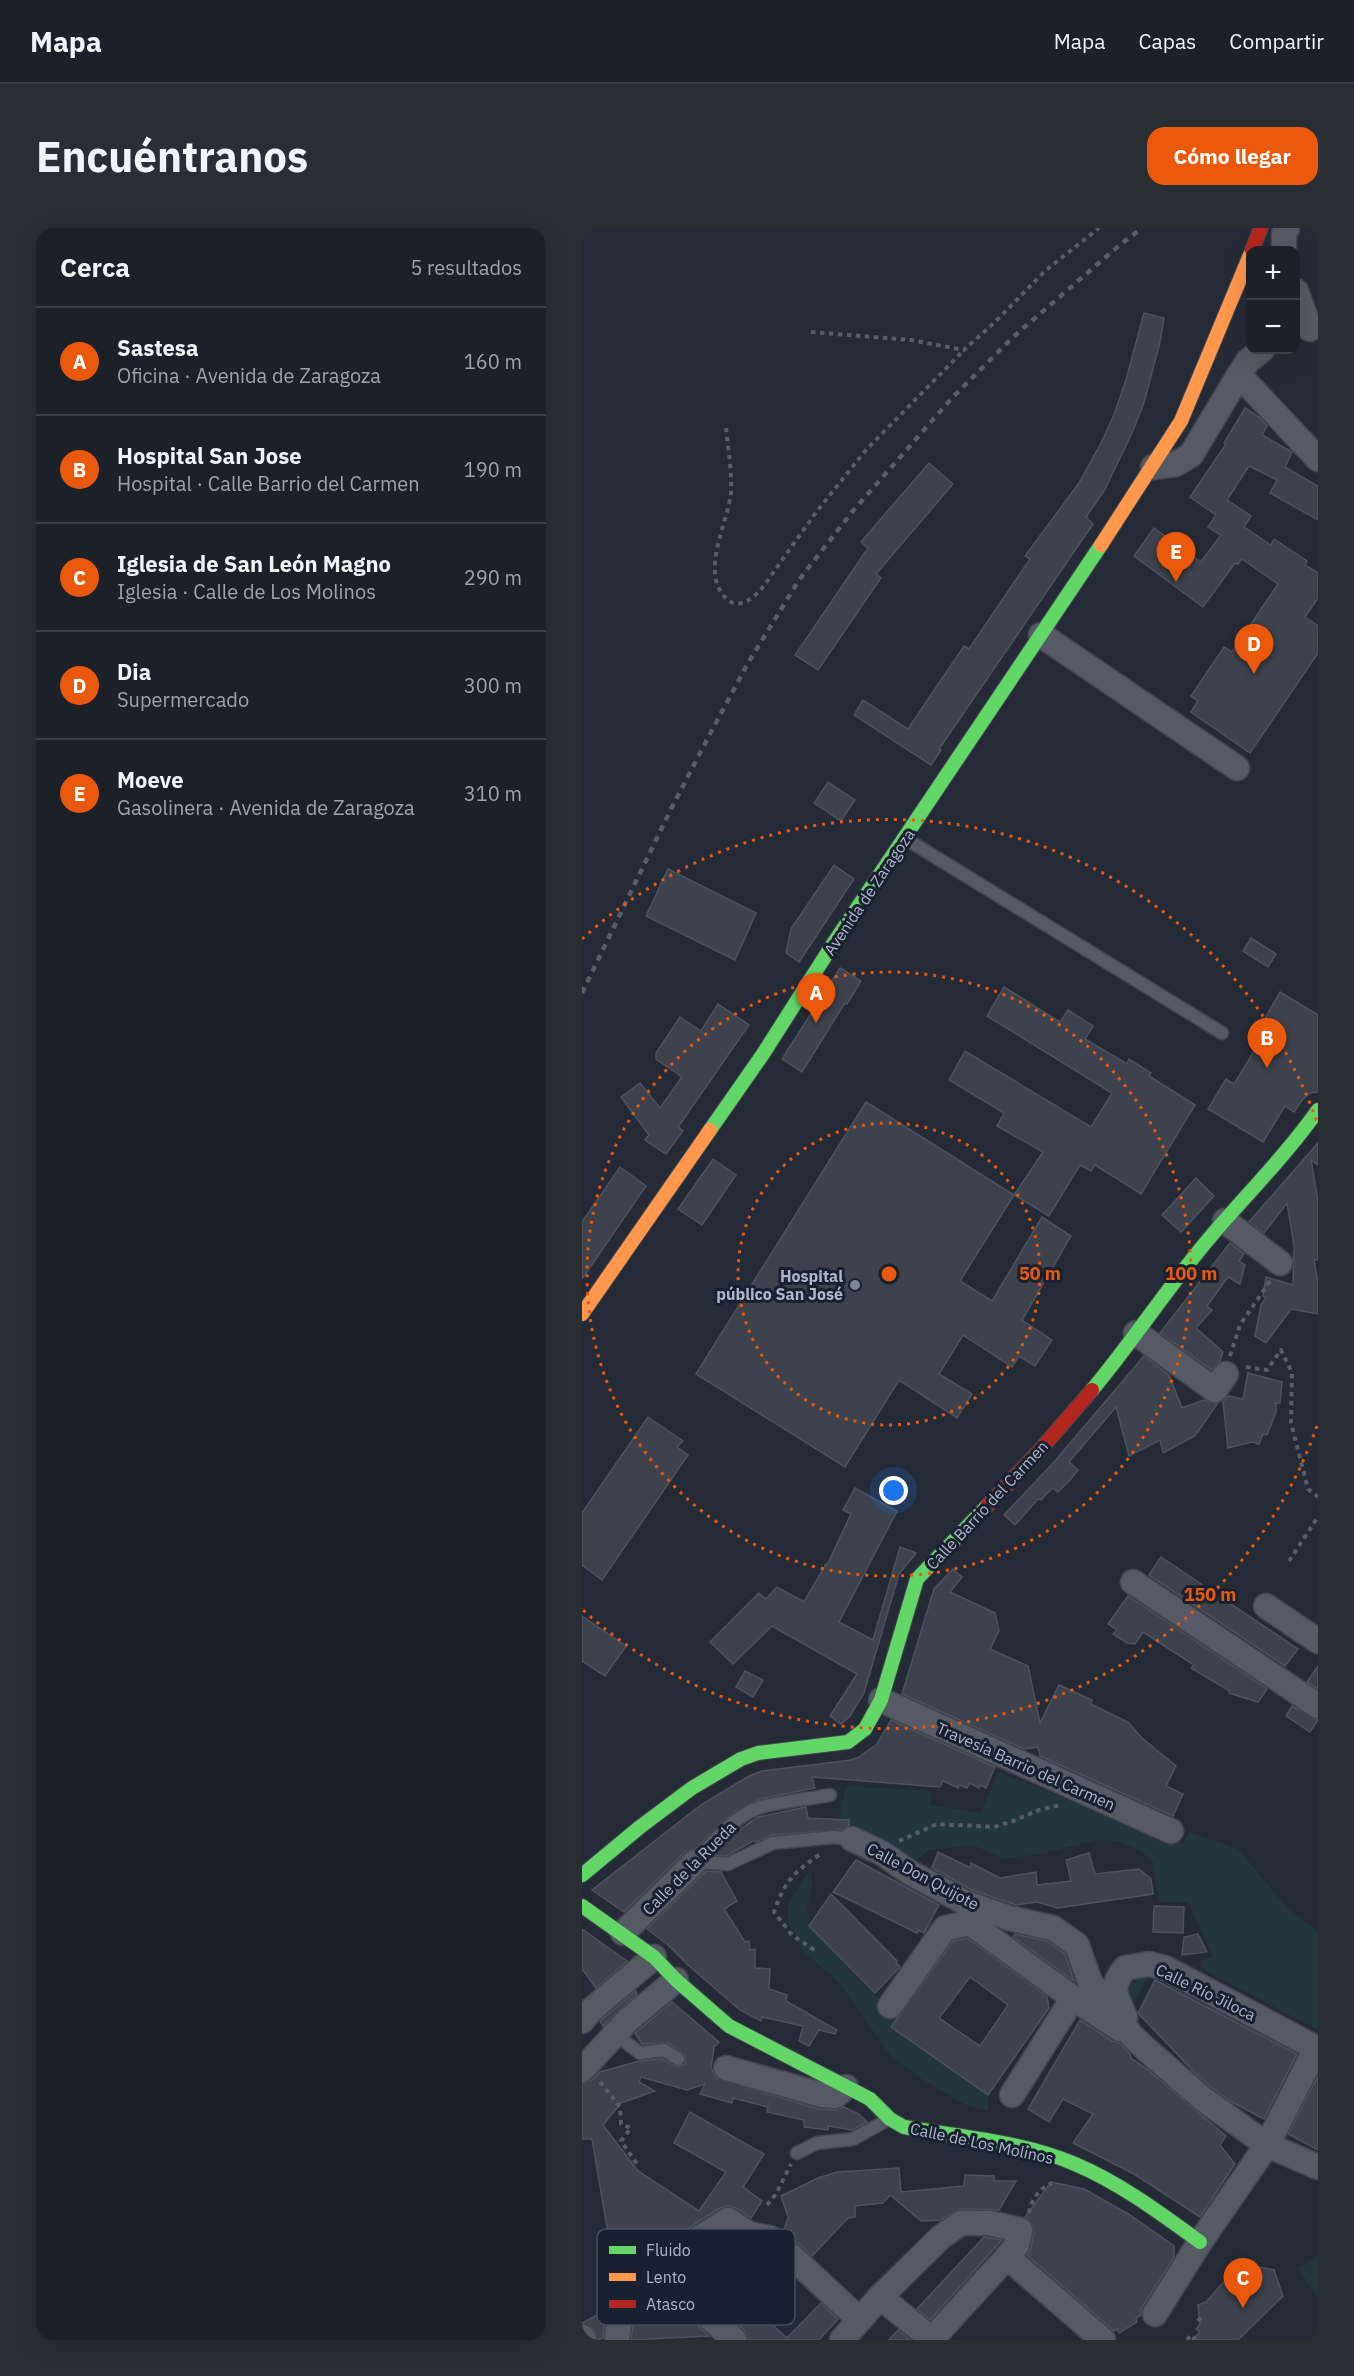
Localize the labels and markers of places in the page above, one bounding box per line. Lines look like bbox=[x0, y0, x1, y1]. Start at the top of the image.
pin: E bbox=[1156, 532, 1196, 582]
pin: D bbox=[1234, 624, 1274, 674]
pin: A bbox=[796, 974, 836, 1023]
pin: B bbox=[1248, 1018, 1286, 1068]
centre of rings bbox=[879, 1264, 899, 1284]
place label: Hospital público San José bbox=[716, 1266, 843, 1304]
marker: Hospital público San José bbox=[848, 1278, 862, 1292]
pin: C bbox=[1224, 2258, 1262, 2308]

